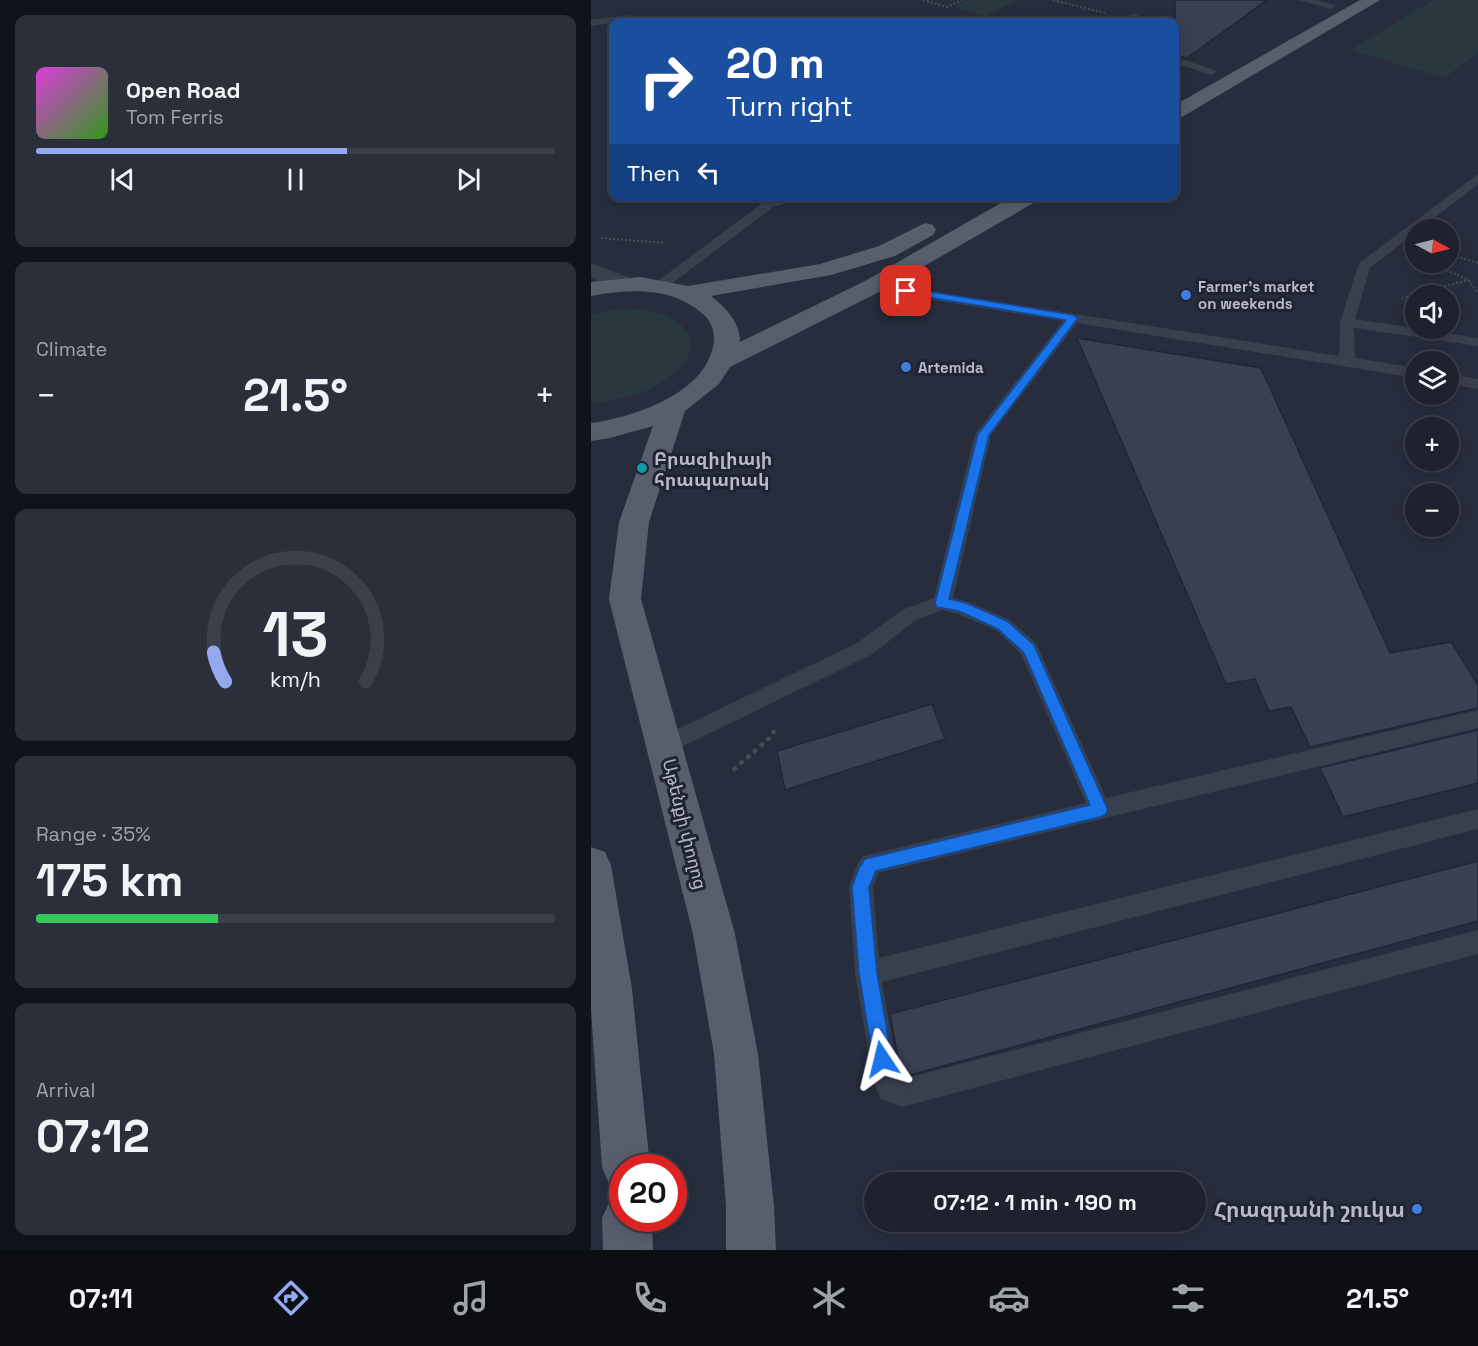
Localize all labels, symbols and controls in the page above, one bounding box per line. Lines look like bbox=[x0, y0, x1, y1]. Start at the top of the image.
text: 20 m bbox=[726, 37, 825, 90]
icon: right bbox=[627, 42, 705, 120]
text: Open Road bbox=[126, 76, 241, 104]
text: Turn right bbox=[726, 89, 853, 124]
text: Tom Ferris bbox=[126, 104, 224, 130]
icon: left bbox=[692, 156, 725, 189]
text: Then bbox=[627, 159, 680, 187]
icon: previous bbox=[106, 163, 139, 196]
icon: pause bbox=[279, 163, 312, 196]
icon: next bbox=[452, 163, 485, 196]
north arrow bbox=[1405, 219, 1459, 273]
map controls bbox=[1405, 219, 1459, 537]
pin bbox=[880, 265, 931, 316]
icon: arrive bbox=[889, 274, 922, 307]
place label: Farmer's market on weekends bbox=[1198, 277, 1315, 313]
button: sound bbox=[1405, 285, 1459, 339]
marker: Farmer's market on weekends bbox=[1179, 288, 1193, 302]
text: Climate bbox=[36, 336, 107, 362]
button: layers bbox=[1405, 351, 1459, 405]
place label: Artemida bbox=[918, 358, 984, 377]
marker: Artemida bbox=[899, 360, 913, 374]
text: 21.5° bbox=[243, 367, 348, 424]
text: − bbox=[36, 375, 56, 417]
text: + bbox=[535, 375, 555, 417]
button: + bbox=[1405, 417, 1459, 471]
place label: Բրազիլիայի հրապարակ bbox=[654, 447, 772, 491]
marker: Բրազիլիայի հրապարակ bbox=[635, 461, 649, 475]
button: − bbox=[1405, 483, 1459, 537]
text: 13 bbox=[262, 595, 329, 674]
text: km/h bbox=[270, 666, 321, 693]
street label: Աթենքի փողոց bbox=[658, 756, 712, 892]
text: Range · 35% bbox=[36, 821, 151, 847]
text: 175 km bbox=[36, 852, 184, 909]
position arrow bbox=[850, 1027, 914, 1091]
text: Arrival bbox=[36, 1077, 95, 1103]
text: 07:12 bbox=[36, 1108, 150, 1165]
speed limit sign: 20 bbox=[609, 1154, 687, 1232]
text: 07:12 · 1 min · 190 m bbox=[933, 1188, 1137, 1216]
place label: Հրազդանի շուկա bbox=[1214, 1196, 1405, 1223]
marker: Հրազդանի շուկա bbox=[1410, 1202, 1424, 1216]
icon: directions bbox=[270, 1277, 312, 1319]
icon: music bbox=[450, 1277, 492, 1319]
icon: phone bbox=[629, 1277, 671, 1319]
icon: climate bbox=[808, 1277, 850, 1319]
icon: car bbox=[988, 1277, 1030, 1319]
icon: filters bbox=[1167, 1277, 1209, 1319]
text: 07:11 bbox=[69, 1281, 133, 1316]
text: 21.5° bbox=[1346, 1281, 1409, 1316]

